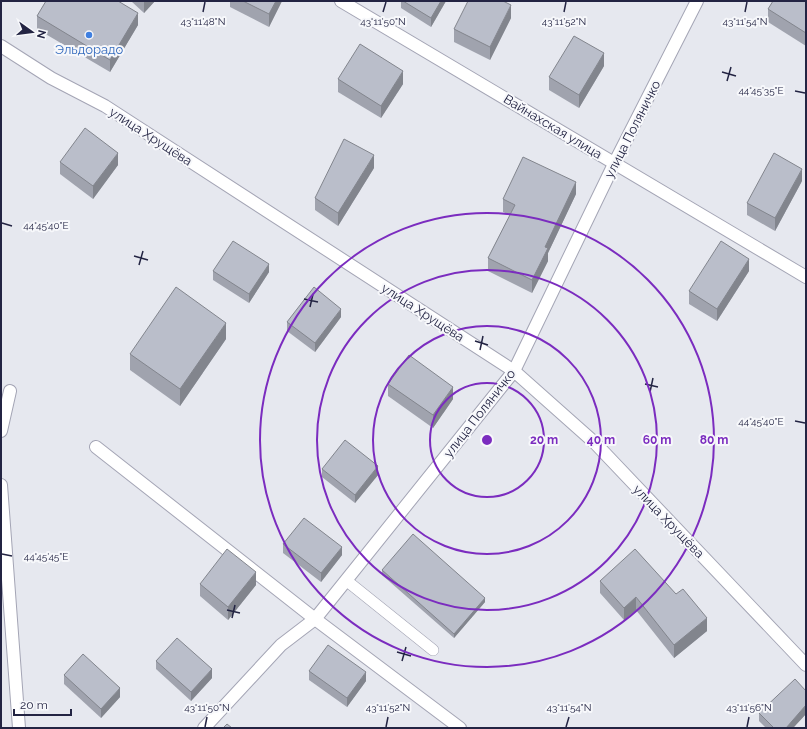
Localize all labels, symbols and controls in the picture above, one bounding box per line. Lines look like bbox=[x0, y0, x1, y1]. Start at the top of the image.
north arrow bbox=[12, 12, 52, 52]
text: 43°11'48"N bbox=[181, 16, 225, 27]
text: 43°11'50"N bbox=[360, 16, 406, 27]
text: 43°11'52"N bbox=[542, 16, 586, 27]
text: 43°11'54"N bbox=[723, 16, 767, 27]
text: N bbox=[34, 29, 49, 40]
marker: Эльдорадо bbox=[84, 30, 94, 40]
place label: Эльдорадо bbox=[55, 42, 124, 57]
street label: улица Поляничко bbox=[601, 78, 664, 180]
text: 44°45'35"E bbox=[738, 85, 784, 96]
street label: Вайнахская улица bbox=[501, 91, 605, 162]
street label: улица Хрущёва bbox=[107, 104, 195, 169]
text: 44°45'40"E bbox=[23, 220, 69, 231]
street label: улица Хрущёва bbox=[379, 280, 467, 345]
street label: улица Поляничко bbox=[440, 366, 519, 460]
text: 44°45'40"E bbox=[738, 416, 784, 427]
centre of rings bbox=[480, 433, 494, 447]
text: 20 m bbox=[530, 433, 558, 447]
text: 40 m bbox=[587, 433, 615, 447]
text: 60 m bbox=[643, 433, 671, 447]
text: 80 m bbox=[700, 433, 728, 447]
street label: улица Хрущёва bbox=[630, 482, 707, 561]
text: 44°45'45"E bbox=[24, 551, 68, 562]
scale bar bbox=[14, 691, 71, 717]
text: 20 m bbox=[20, 698, 48, 712]
text: 43°11'50"N bbox=[184, 702, 230, 713]
text: 43°11'52"N bbox=[366, 702, 410, 713]
text: 43°11'54"N bbox=[547, 702, 591, 713]
text: 43°11'56"N bbox=[726, 702, 772, 713]

